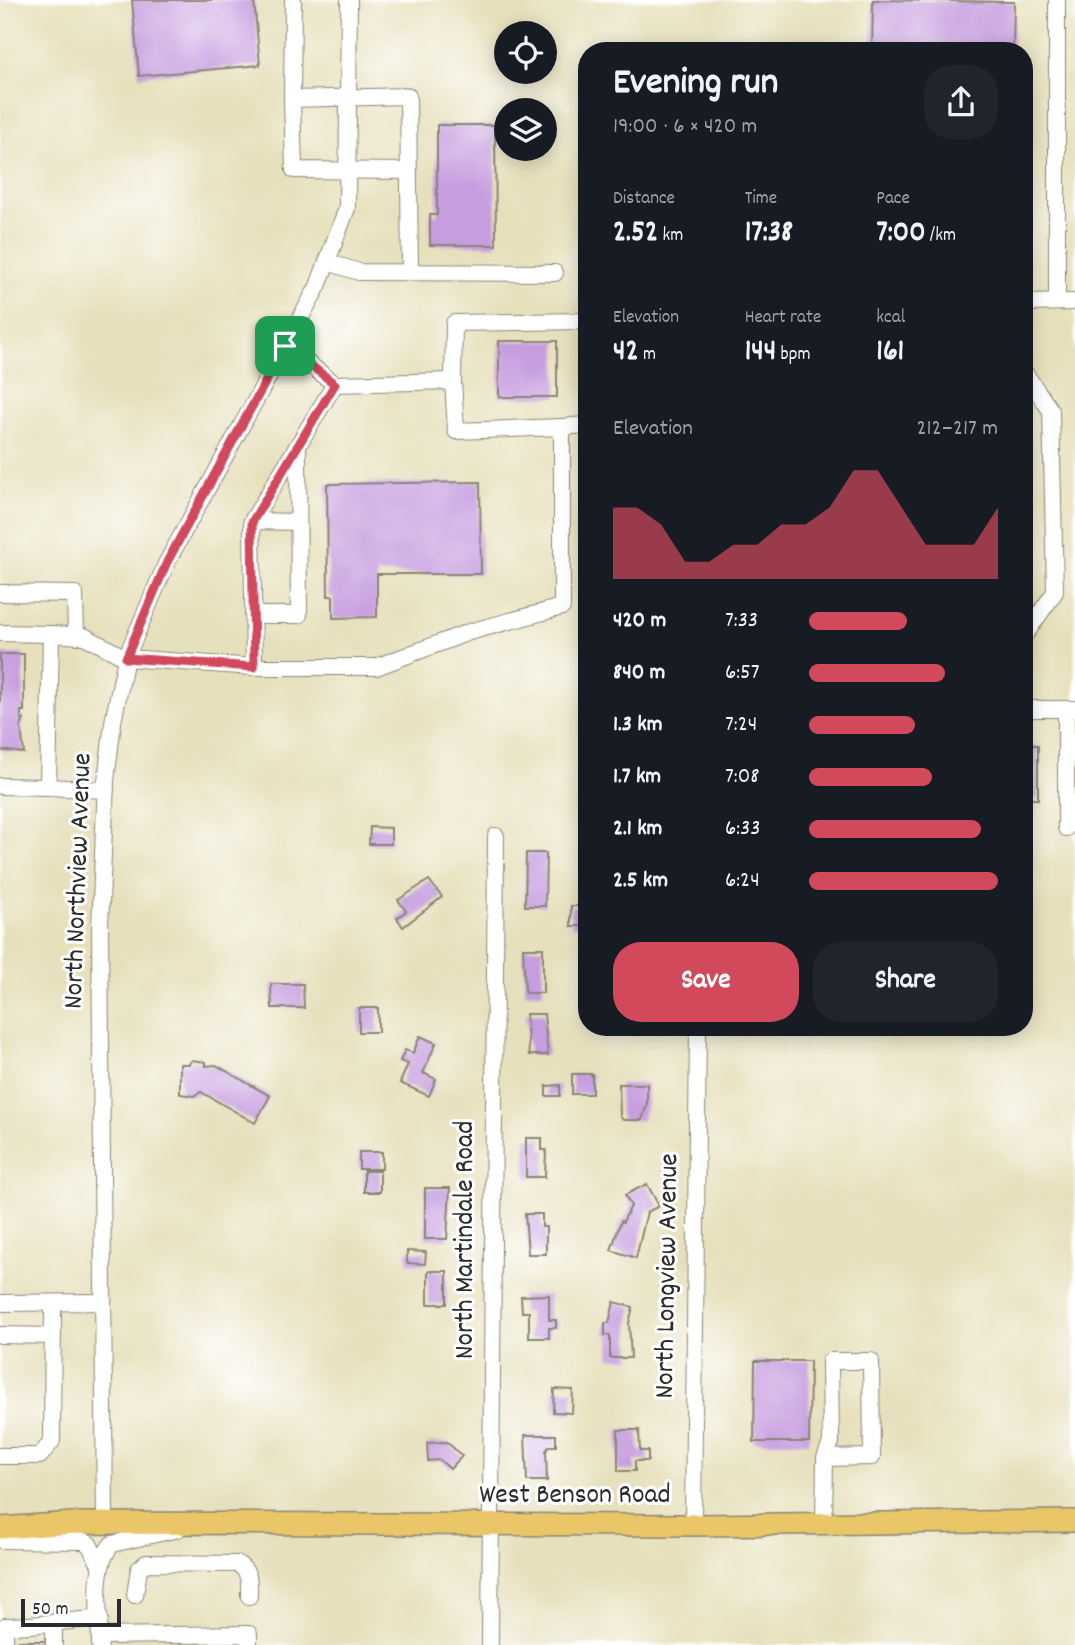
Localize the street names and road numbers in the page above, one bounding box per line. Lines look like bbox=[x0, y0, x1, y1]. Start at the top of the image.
street label: North Northview Avenue bbox=[56, 752, 104, 1010]
street label: North Martindale Road bbox=[447, 1121, 487, 1359]
street label: North Longview Avenue bbox=[647, 1153, 691, 1399]
street label: West Benson Road bbox=[479, 1477, 671, 1517]

